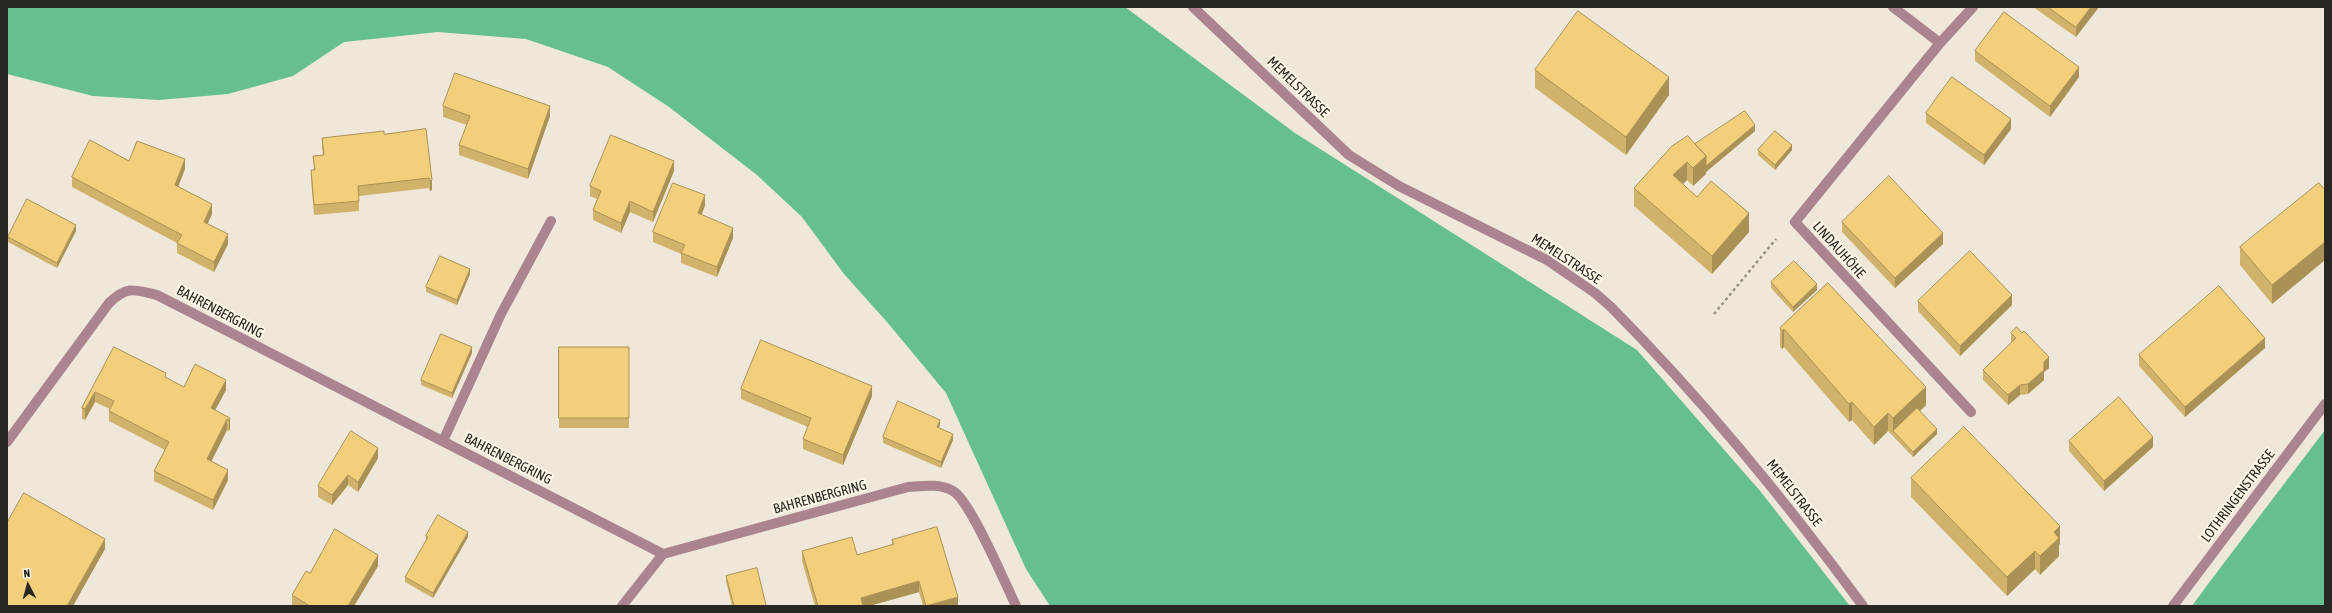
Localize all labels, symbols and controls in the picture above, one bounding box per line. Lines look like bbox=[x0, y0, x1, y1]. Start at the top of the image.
street label: MEMELSTRASSE bbox=[1263, 53, 1333, 121]
street label: LINDAUHÖHE bbox=[1809, 218, 1869, 282]
street label: MEMELSTRASSE bbox=[1528, 230, 1604, 288]
street label: BAHRENBERGRING bbox=[174, 282, 266, 342]
street label: BAHRENBERGRING bbox=[461, 430, 555, 488]
street label: LOTHRINGENSTRASSE bbox=[2198, 446, 2278, 546]
street label: MEMELSTRASSE bbox=[1763, 456, 1825, 530]
street label: BAHRENBERGRING bbox=[771, 476, 869, 518]
north arrow bbox=[8, 565, 48, 605]
text: N bbox=[23, 567, 31, 579]

